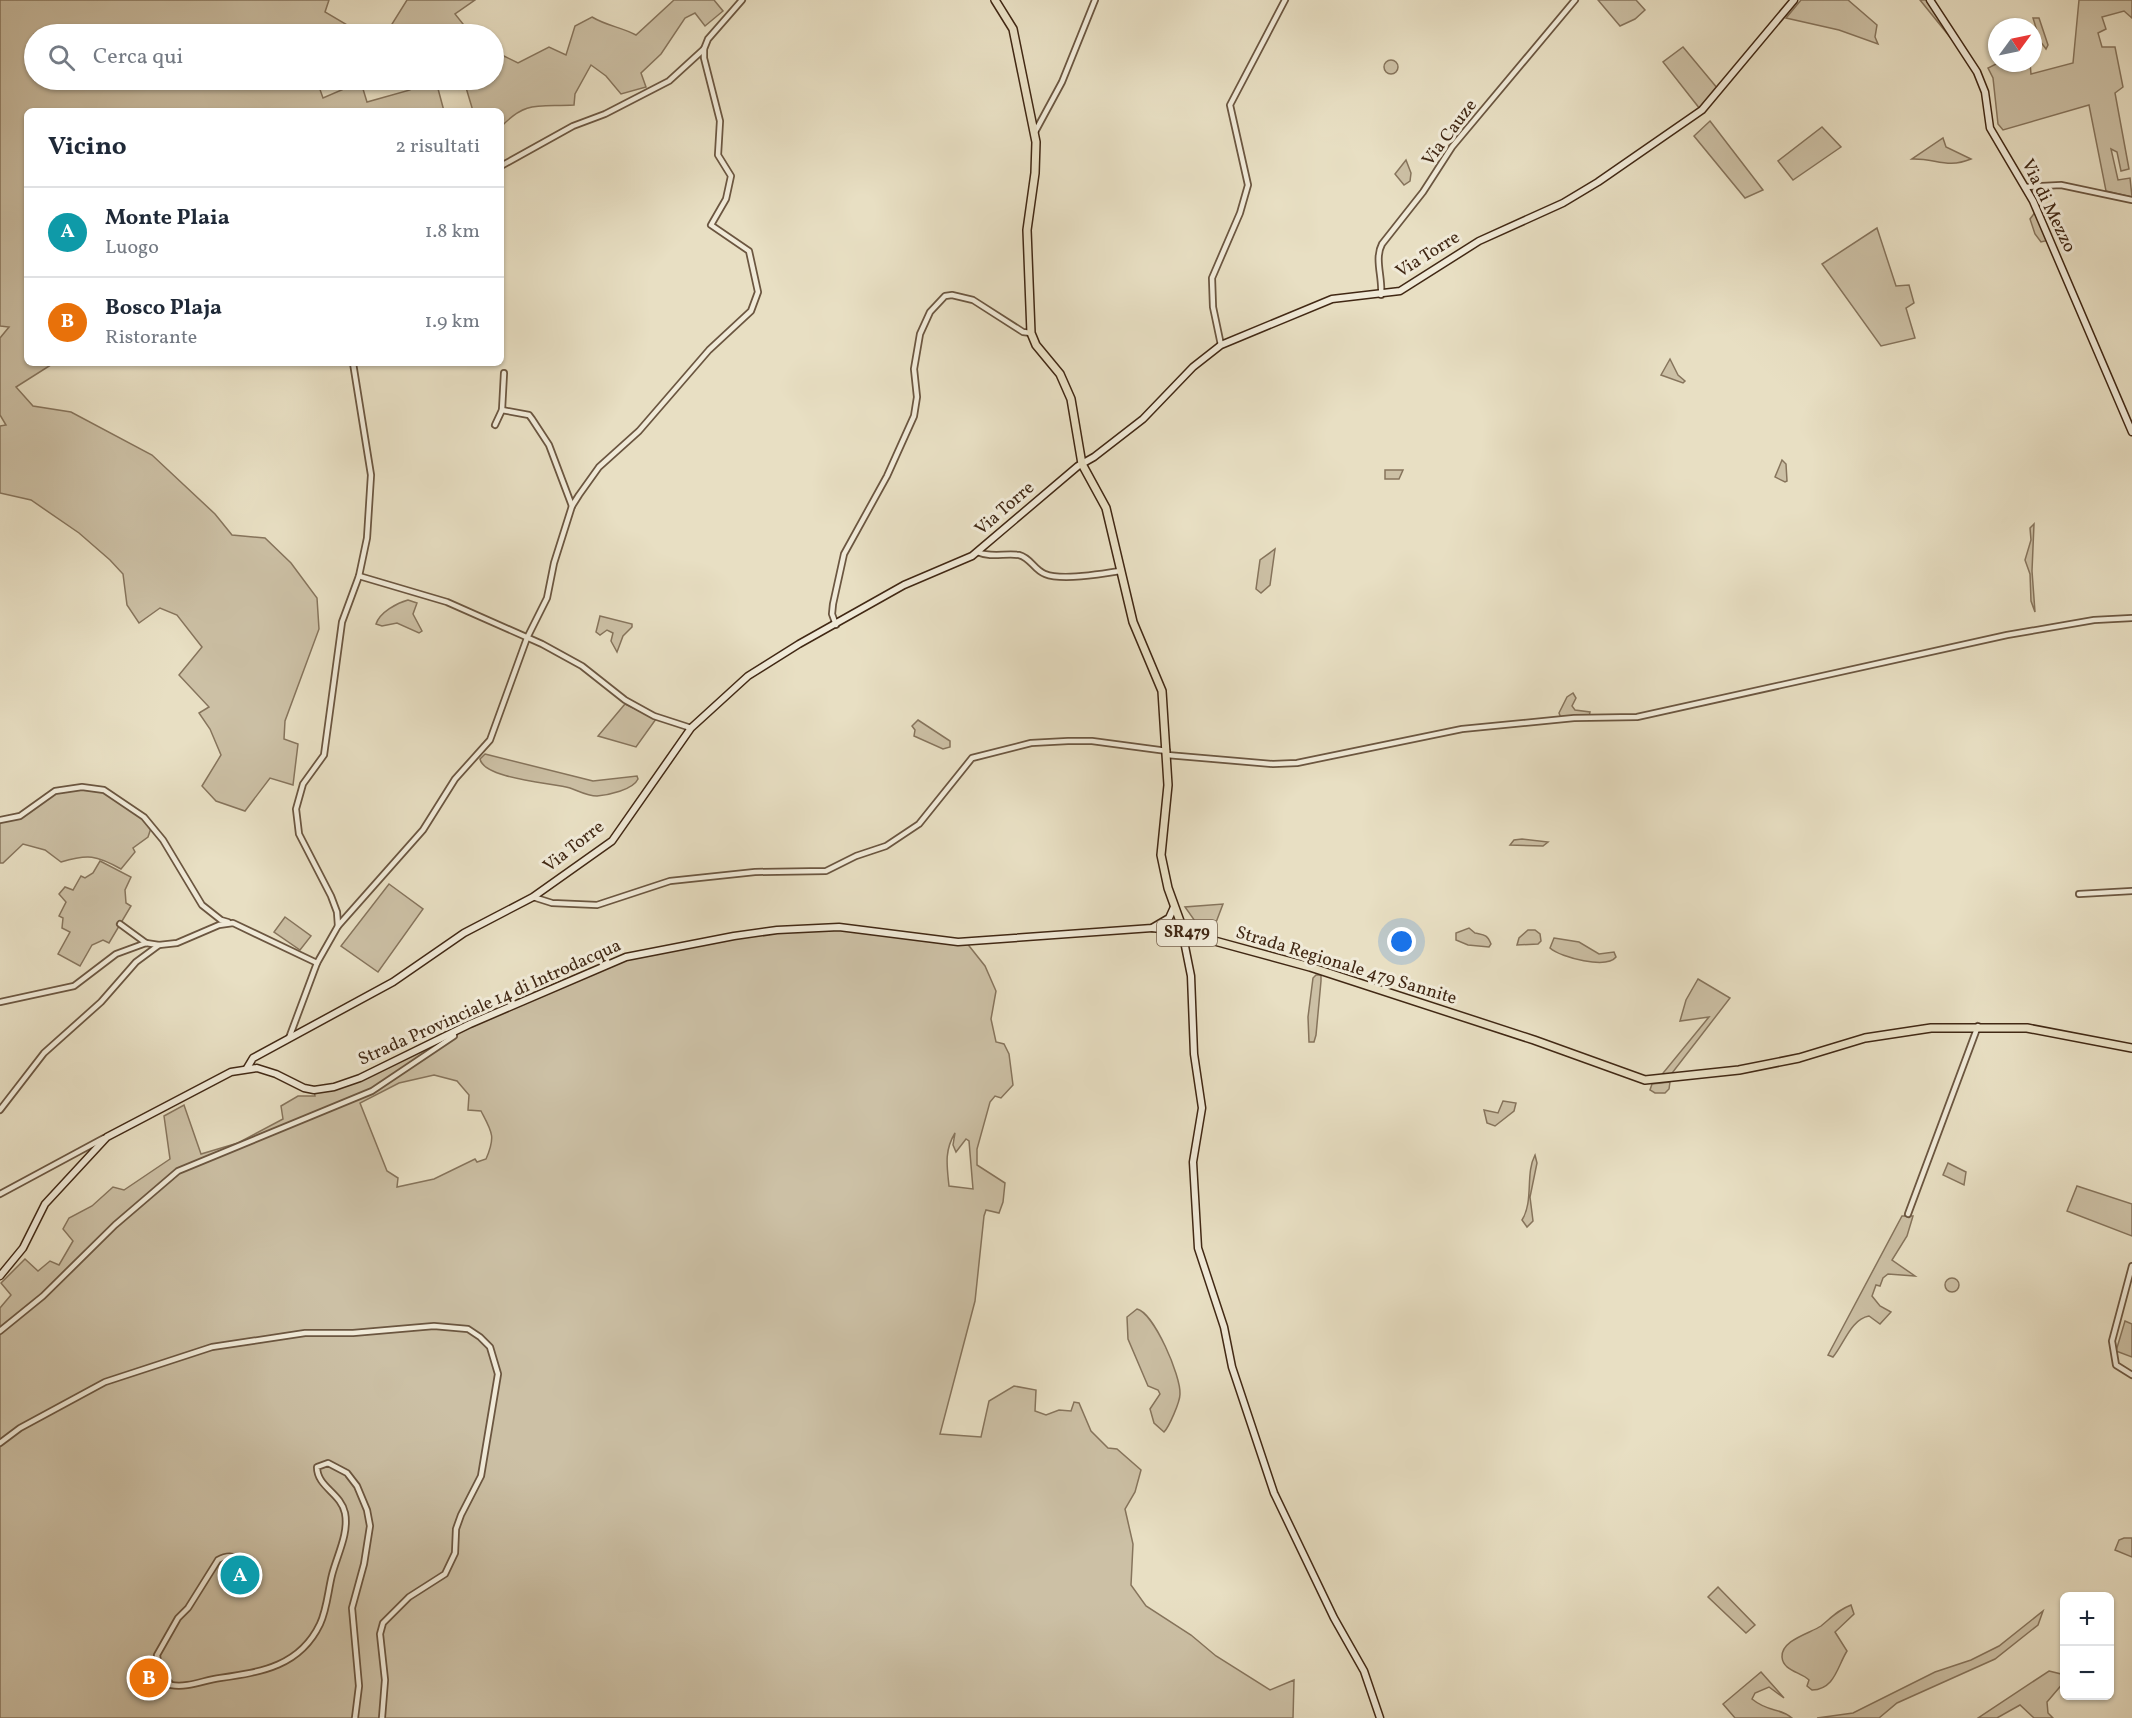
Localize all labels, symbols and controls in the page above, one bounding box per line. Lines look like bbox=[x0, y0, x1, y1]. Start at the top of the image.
north arrow bbox=[1988, 18, 2042, 72]
search box bbox=[24, 24, 504, 90]
icon: search bbox=[45, 41, 78, 74]
text: Cerca qui bbox=[93, 42, 183, 73]
street label: Via Cauze bbox=[1417, 94, 1483, 172]
text: Vicino bbox=[48, 129, 127, 165]
text: 2 risultati bbox=[395, 133, 480, 161]
street label: Via di Mezzo bbox=[2015, 155, 2081, 257]
text: Monte Plaia bbox=[105, 203, 230, 234]
text: A bbox=[60, 218, 75, 246]
text: 1.8 km bbox=[425, 218, 480, 246]
street label: Via Torre bbox=[1391, 225, 1465, 285]
text: Luogo bbox=[105, 234, 159, 262]
text: Bosco Plaja bbox=[105, 293, 222, 324]
text: B bbox=[61, 308, 74, 336]
text: 1.9 km bbox=[425, 308, 480, 336]
text: Ristorante bbox=[105, 324, 197, 352]
street label: Via Torre bbox=[970, 476, 1040, 542]
street label: Via Torre bbox=[538, 815, 610, 879]
road number: SR479 bbox=[1157, 920, 1217, 946]
street label: Strada Regionale 479 Sannite bbox=[1232, 920, 1460, 1012]
your location bbox=[1387, 927, 1416, 956]
street label: Strada Provinciale 14 di Introdacqua bbox=[354, 933, 626, 1073]
pin: A bbox=[220, 1552, 260, 1598]
map controls bbox=[2060, 1592, 2114, 1700]
button: + bbox=[2060, 1592, 2114, 1646]
button: − bbox=[2060, 1646, 2114, 1700]
pin: B bbox=[130, 1656, 168, 1700]

